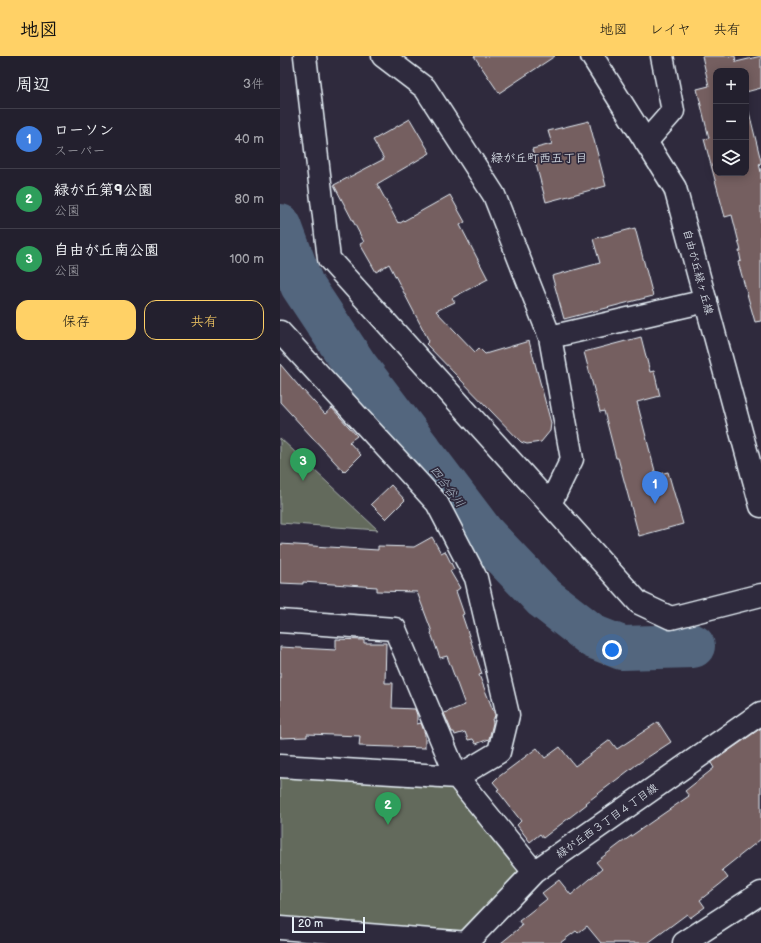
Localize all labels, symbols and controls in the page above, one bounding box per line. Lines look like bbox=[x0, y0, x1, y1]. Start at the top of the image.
text: 地図 bbox=[20, 19, 58, 42]
text: 地図 bbox=[600, 21, 628, 38]
text: レイヤ bbox=[650, 21, 691, 38]
text: 共有 bbox=[713, 21, 741, 38]
map controls bbox=[713, 68, 749, 176]
button: + bbox=[713, 68, 749, 104]
text: 周辺 bbox=[16, 75, 50, 95]
text: 3件 bbox=[243, 76, 264, 92]
button: − bbox=[713, 104, 749, 140]
text: ローソン bbox=[54, 121, 114, 140]
text: 1 bbox=[26, 131, 32, 147]
text: 40 m bbox=[234, 131, 264, 147]
button: layers bbox=[713, 140, 749, 176]
text: スーパー bbox=[54, 143, 105, 159]
district label: 緑が丘町西五丁目 bbox=[491, 151, 587, 166]
text: 緑が丘第9公園 bbox=[54, 181, 153, 200]
text: 2 bbox=[25, 191, 33, 207]
text: 80 m bbox=[235, 191, 264, 207]
text: 公園 bbox=[54, 203, 80, 219]
street label: 自由が丘緑ヶ丘線 bbox=[680, 228, 716, 316]
text: 自由が丘南公園 bbox=[54, 241, 159, 260]
text: 3 bbox=[25, 251, 33, 267]
text: 100 m bbox=[229, 251, 264, 267]
text: 公園 bbox=[54, 263, 80, 279]
button: 保存 bbox=[16, 300, 136, 340]
button: 共有 bbox=[144, 300, 264, 340]
pin: 3 bbox=[290, 448, 316, 481]
water label: 四合谷川 bbox=[427, 463, 467, 511]
pin: 1 bbox=[642, 471, 668, 504]
your location bbox=[602, 640, 622, 660]
street label: 緑が丘西３丁目４丁目線 bbox=[554, 781, 660, 861]
pin: 2 bbox=[375, 792, 401, 825]
scale bar bbox=[292, 915, 365, 934]
text: 20 m bbox=[298, 917, 323, 930]

